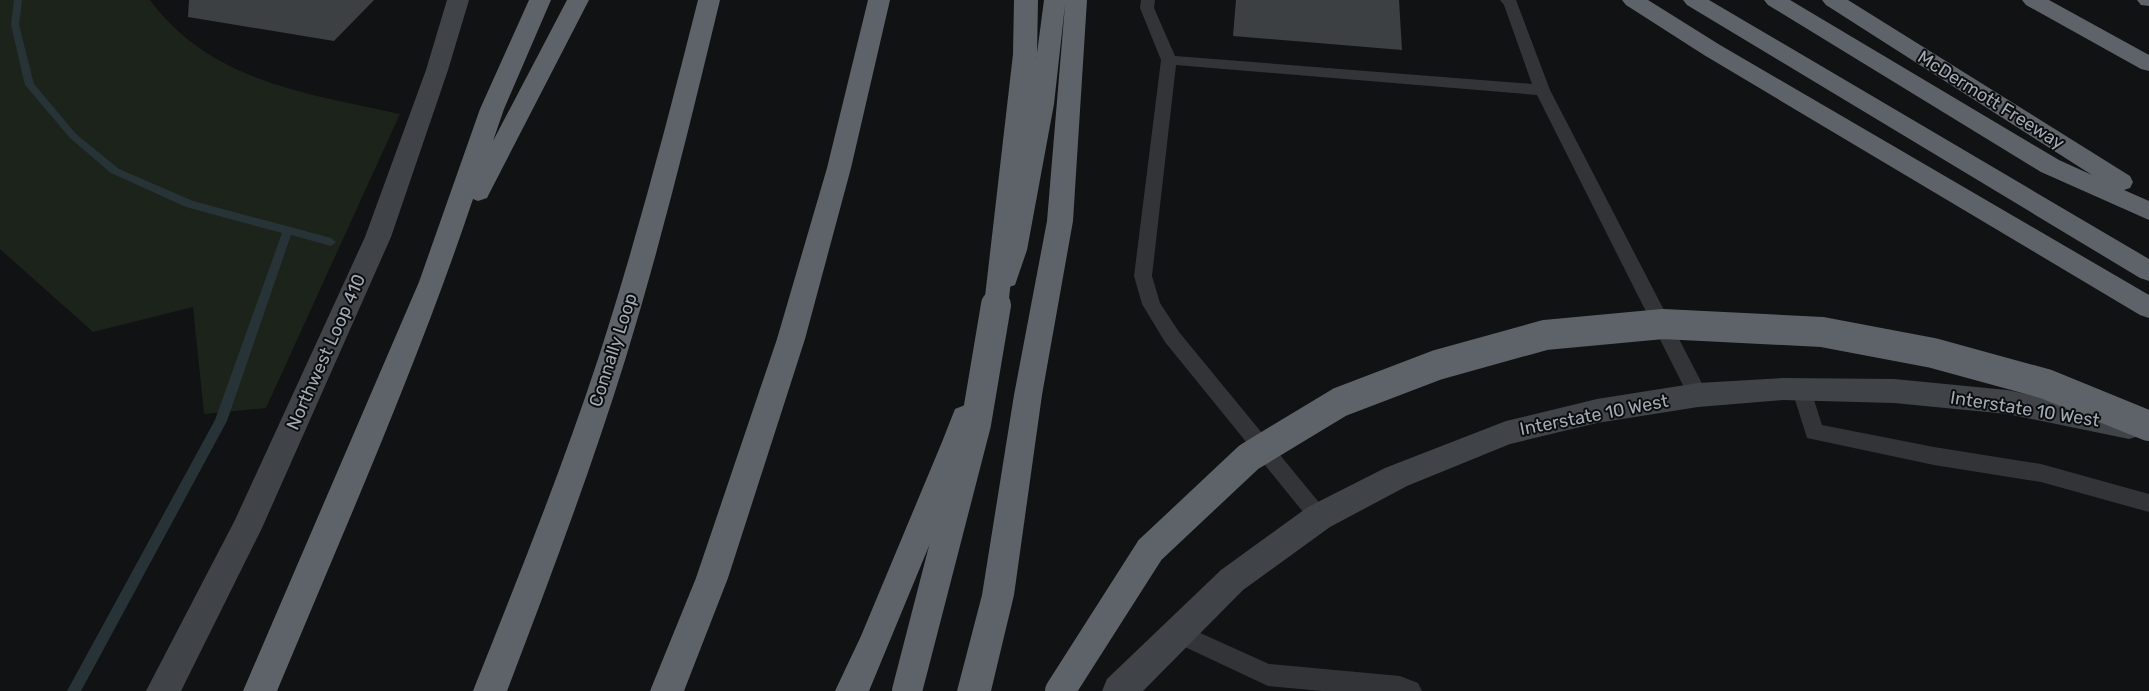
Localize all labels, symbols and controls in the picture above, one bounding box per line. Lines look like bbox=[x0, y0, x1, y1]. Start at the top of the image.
street label: McDermott Freeway bbox=[1914, 46, 2069, 154]
street label: Northwest Loop 410 bbox=[282, 271, 370, 433]
street label: Connally Loop bbox=[584, 290, 642, 410]
street label: Interstate 10 West bbox=[1949, 386, 2101, 432]
street label: Interstate 10 West bbox=[1518, 390, 1670, 440]

